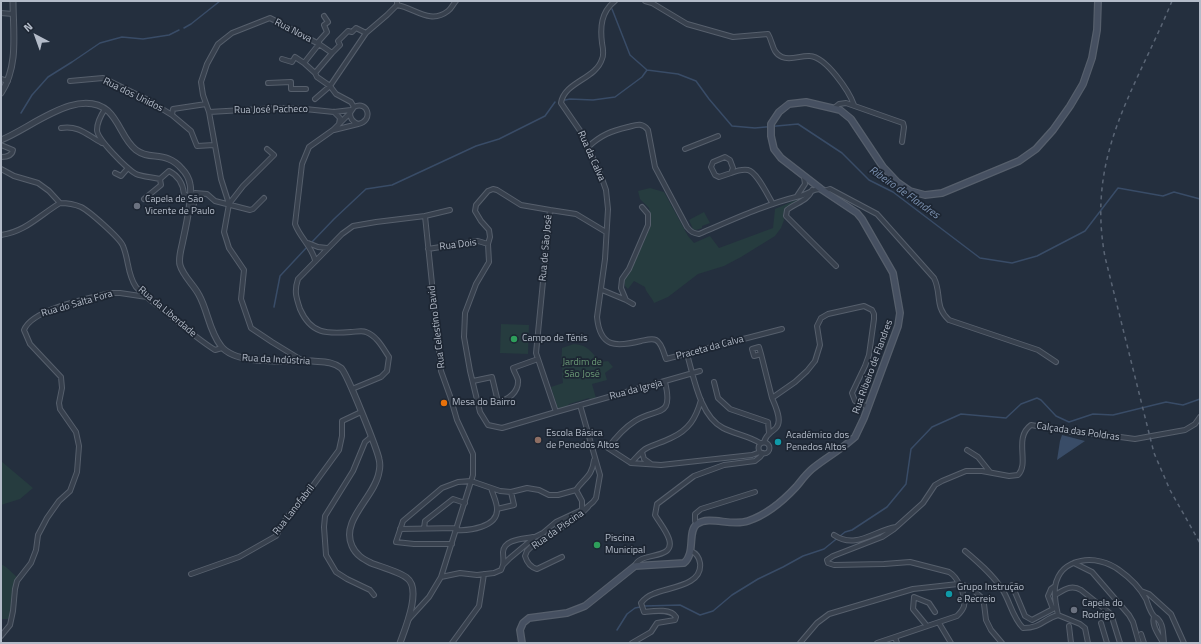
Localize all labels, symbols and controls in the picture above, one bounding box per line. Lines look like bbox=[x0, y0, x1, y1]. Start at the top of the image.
north arrow bbox=[16, 16, 56, 56]
street label: Rua Nova bbox=[272, 17, 314, 45]
text: N bbox=[20, 18, 36, 35]
street label: Rua dos Unidos bbox=[101, 75, 165, 115]
street label: Rua José Pacheco bbox=[234, 103, 308, 117]
street label: Rua da Calva bbox=[575, 129, 607, 183]
water label: Ribeiro de Flandres bbox=[866, 164, 942, 222]
place label: Capela de São Vicente de Paulo bbox=[145, 194, 215, 218]
marker: Capela de São Vicente de Paulo bbox=[132, 201, 142, 211]
street label: Rua de São José bbox=[537, 214, 555, 282]
street label: Rua Dois bbox=[439, 237, 477, 253]
street label: Rua da Liberdade bbox=[135, 284, 199, 340]
street label: Rua Celestino David bbox=[426, 285, 448, 369]
street label: Rua do Salta Fora bbox=[40, 288, 114, 320]
street label: Rua Ribeiro de Flandres bbox=[850, 318, 896, 416]
place label: Campo de Ténis bbox=[522, 333, 588, 345]
street label: Praceta da Calva bbox=[675, 333, 745, 363]
marker: Campo de Ténis bbox=[509, 334, 519, 344]
street label: Rua da Indústria bbox=[242, 352, 310, 368]
park label: Jardim de São José bbox=[562, 357, 602, 380]
street label: Rua da Igreja bbox=[608, 377, 664, 403]
place label: Mesa do Bairro bbox=[452, 397, 515, 409]
marker: Mesa do Bairro bbox=[439, 398, 449, 408]
street label: Calçada das Poldras bbox=[1036, 420, 1120, 444]
place label: Escola Básica de Penedos Altos bbox=[546, 428, 619, 452]
place label: Académico dos Penedos Altos bbox=[786, 430, 849, 454]
marker: Escola Básica de Penedos Altos bbox=[533, 435, 543, 445]
marker: Académico dos Penedos Altos bbox=[773, 437, 783, 447]
street label: Rua Lanofabril bbox=[271, 482, 317, 538]
street label: Rua da Piscina bbox=[530, 508, 586, 552]
place label: Piscina Municipal bbox=[605, 533, 645, 556]
marker: Piscina Municipal bbox=[592, 540, 602, 550]
place label: Grupo Instrução e Recreio bbox=[957, 582, 1024, 606]
marker: Grupo Instrução e Recreio bbox=[944, 589, 954, 599]
place label: Capela do Rodrigo bbox=[1082, 598, 1123, 622]
marker: Capela do Rodrigo bbox=[1069, 605, 1079, 615]

